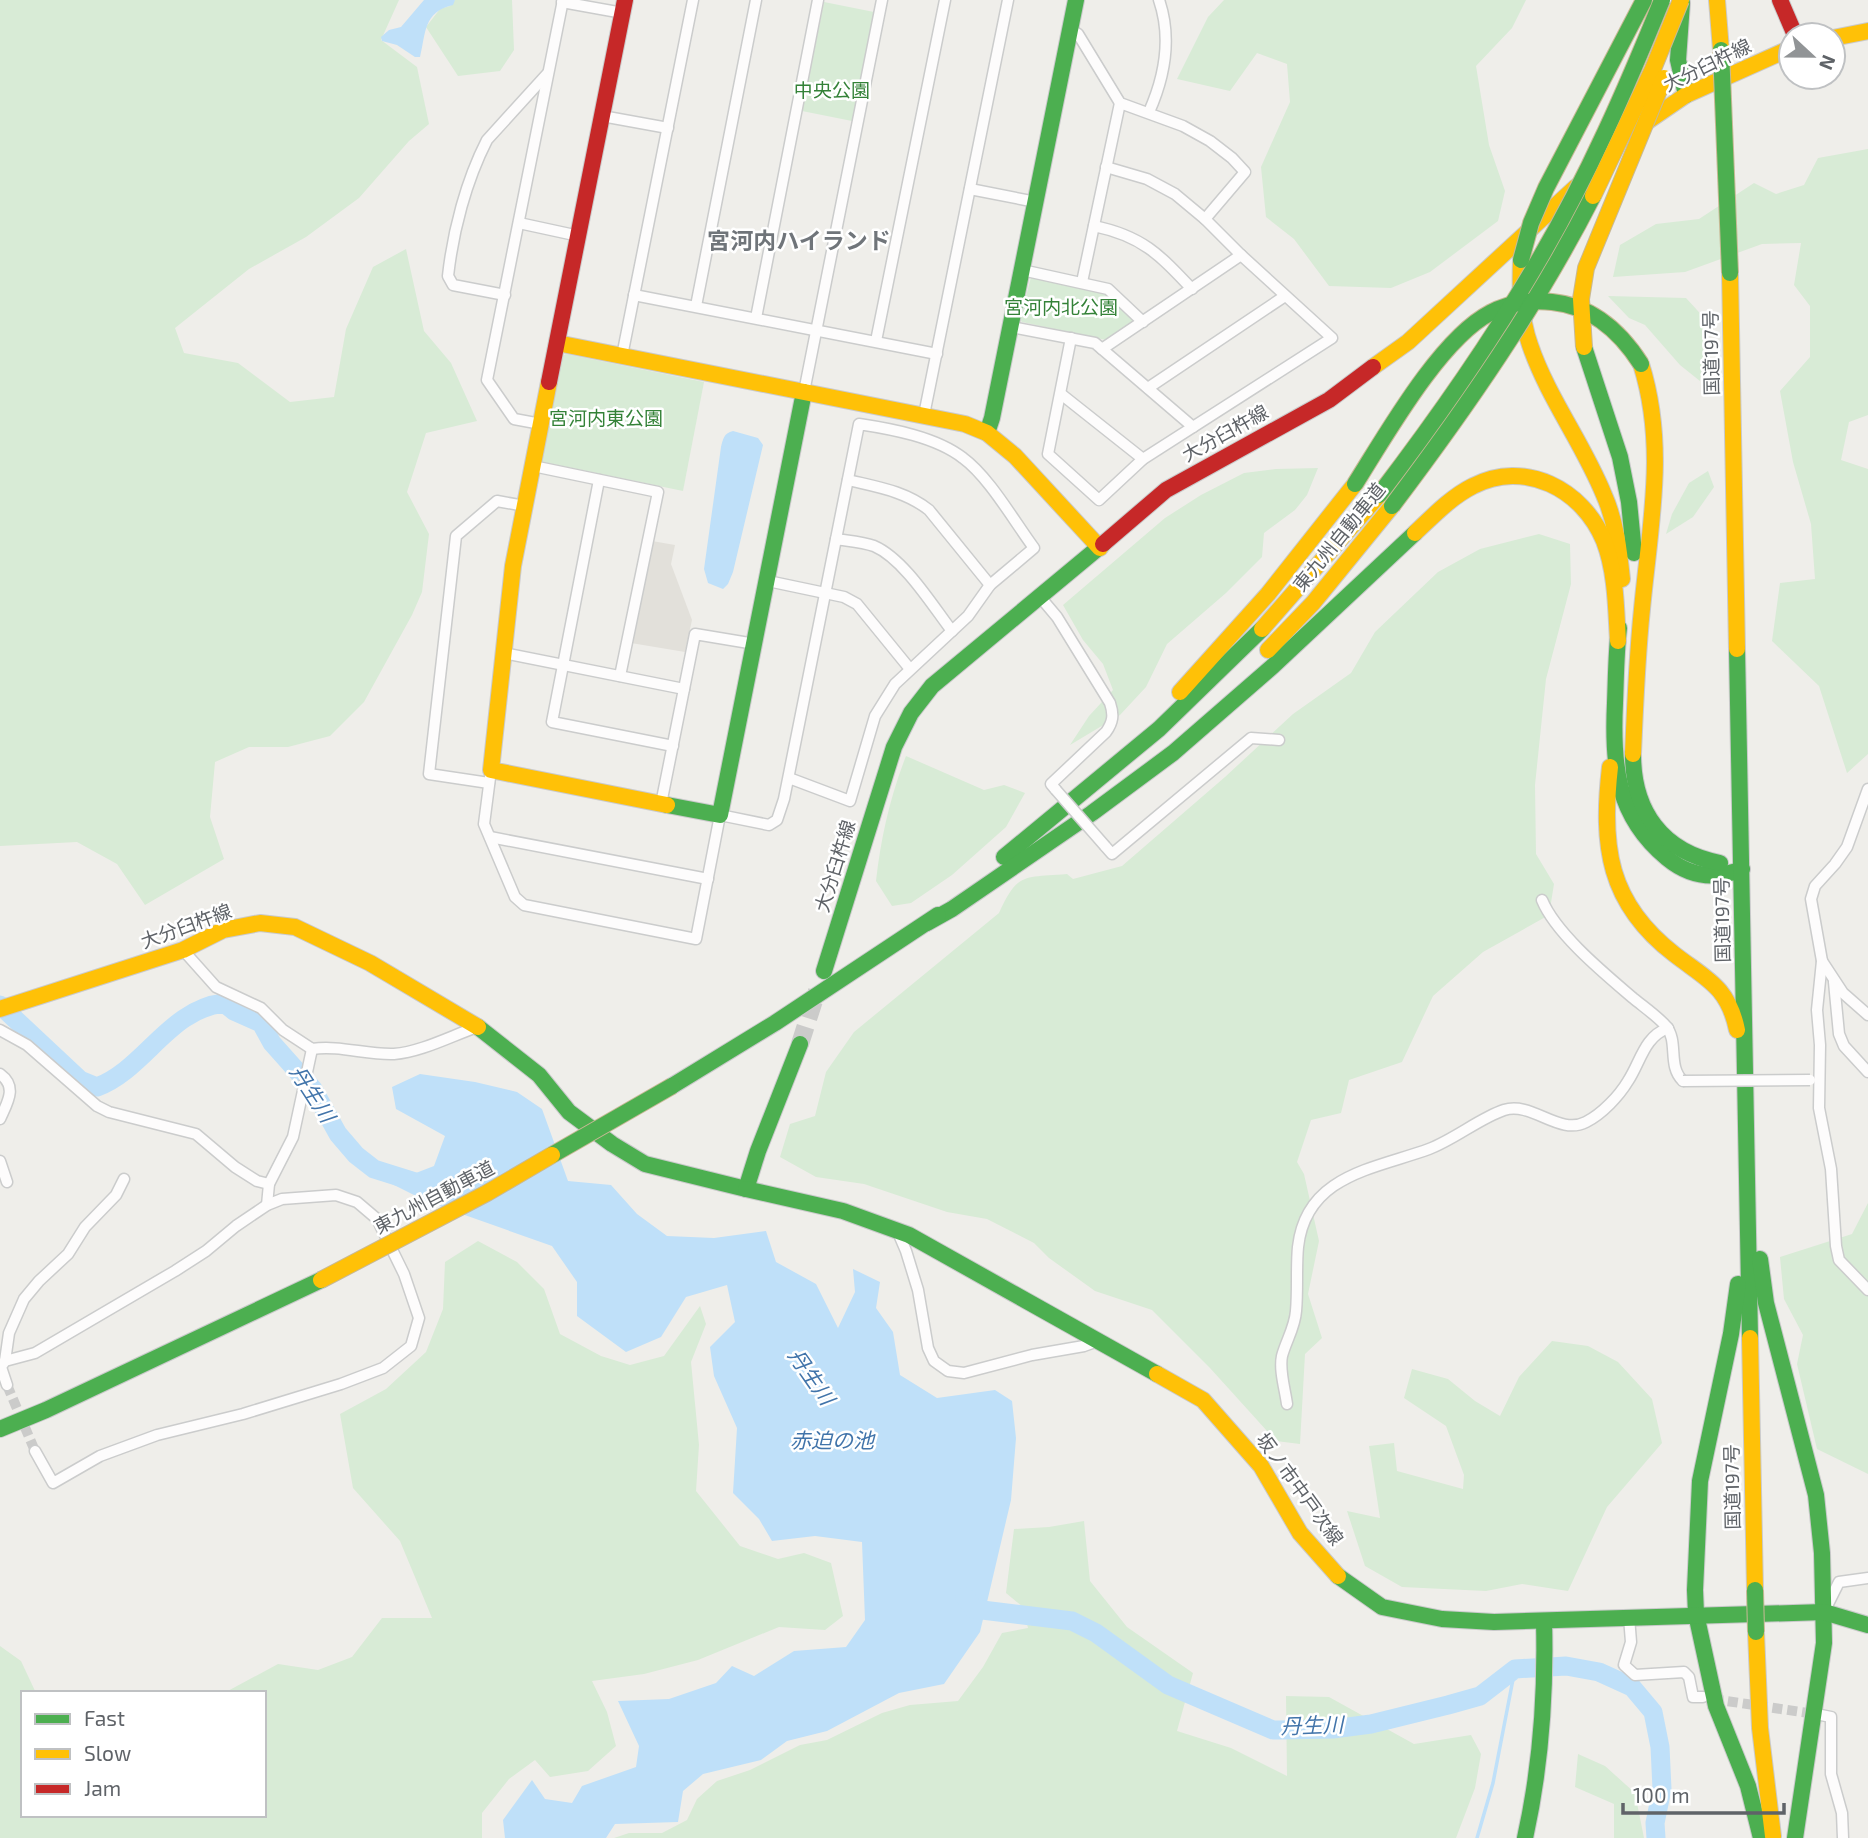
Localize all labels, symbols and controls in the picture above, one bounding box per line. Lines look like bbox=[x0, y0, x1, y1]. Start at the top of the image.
north arrow bbox=[1777, 21, 1847, 91]
street label: 大分臼杵線 bbox=[1659, 33, 1755, 96]
text: N bbox=[1815, 52, 1841, 73]
park label: 中央公園 bbox=[794, 78, 870, 101]
district label: 宮河内ハイランド bbox=[707, 226, 891, 254]
park label: 宮河内北公園 bbox=[1004, 295, 1118, 318]
street label: 国道197号 bbox=[1698, 310, 1723, 396]
street label: 大分臼杵線 bbox=[1178, 399, 1272, 466]
park label: 宮河内東公園 bbox=[549, 406, 663, 429]
street label: 東九州自動車道 bbox=[1288, 478, 1389, 596]
street label: 大分臼杵線 bbox=[810, 817, 859, 915]
street label: 国道197号 bbox=[1709, 877, 1734, 963]
street label: 大分臼杵線 bbox=[137, 898, 234, 953]
water label: 丹生川 bbox=[286, 1060, 342, 1128]
street label: 東九州自動車道 bbox=[370, 1155, 498, 1238]
water label: 丹生川 bbox=[784, 1343, 842, 1411]
water label: 赤迫の池 bbox=[790, 1427, 876, 1452]
street label: 坂ノ市中戸次線 bbox=[1252, 1428, 1349, 1549]
street label: 国道197号 bbox=[1719, 1444, 1744, 1530]
legend bbox=[21, 1691, 266, 1817]
text: Fast bbox=[84, 1705, 125, 1730]
water label: 丹生川 bbox=[1280, 1711, 1346, 1738]
text: Slow bbox=[84, 1740, 131, 1765]
scale bar bbox=[1623, 1772, 1784, 1816]
text: Jam bbox=[84, 1775, 121, 1800]
text: 100 m bbox=[1633, 1782, 1690, 1807]

